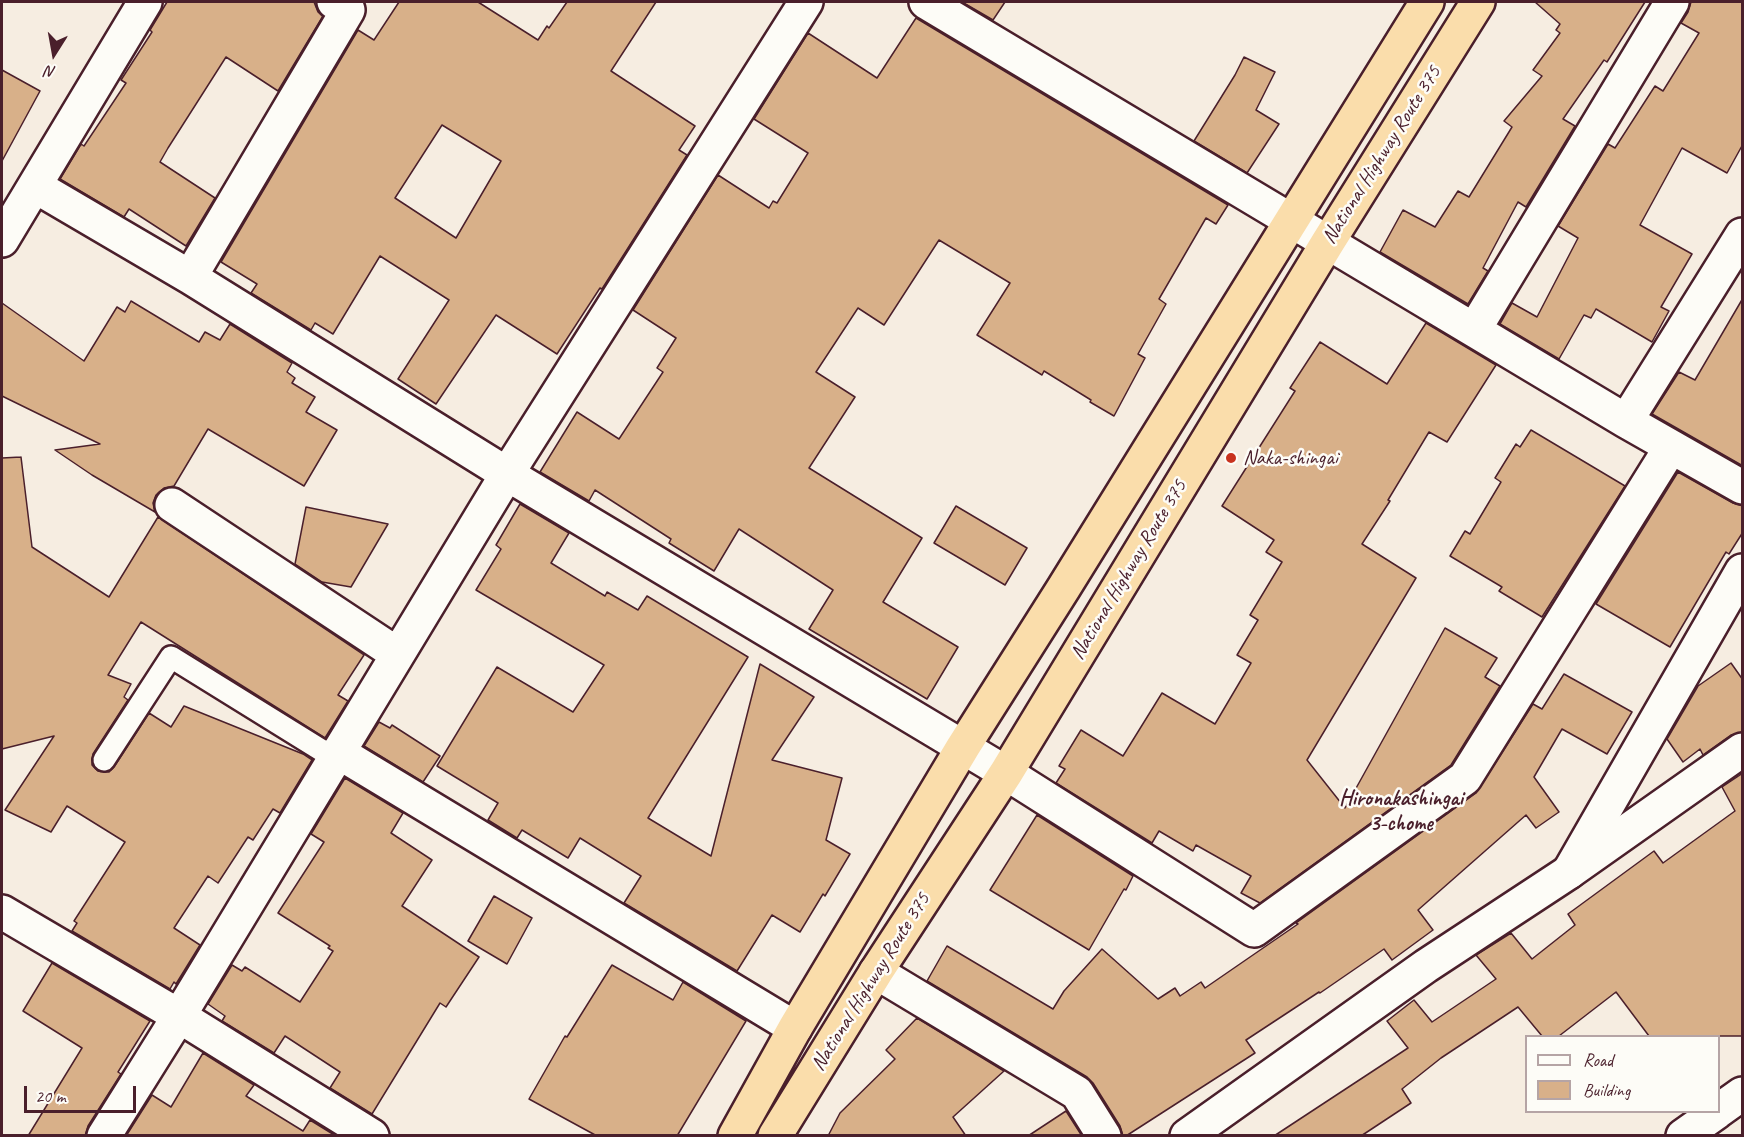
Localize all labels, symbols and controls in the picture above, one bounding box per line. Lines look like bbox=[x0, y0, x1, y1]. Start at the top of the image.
north arrow bbox=[24, 24, 84, 84]
text: N bbox=[44, 61, 57, 82]
street label: National Highway Route 375 bbox=[1317, 61, 1447, 249]
place label: Naka-shingai bbox=[1243, 445, 1338, 471]
marker: Naka-shingai bbox=[1224, 451, 1238, 465]
street label: National Highway Route 375 bbox=[1065, 476, 1193, 664]
district label: Hironakashingai 3-chome bbox=[1339, 786, 1463, 837]
street label: National Highway Route 375 bbox=[806, 888, 936, 1076]
legend bbox=[1525, 1035, 1720, 1113]
text: Road bbox=[1583, 1049, 1613, 1071]
scale bar bbox=[27, 1074, 140, 1112]
text: Building bbox=[1583, 1079, 1630, 1101]
text: 20 m bbox=[35, 1085, 66, 1107]

